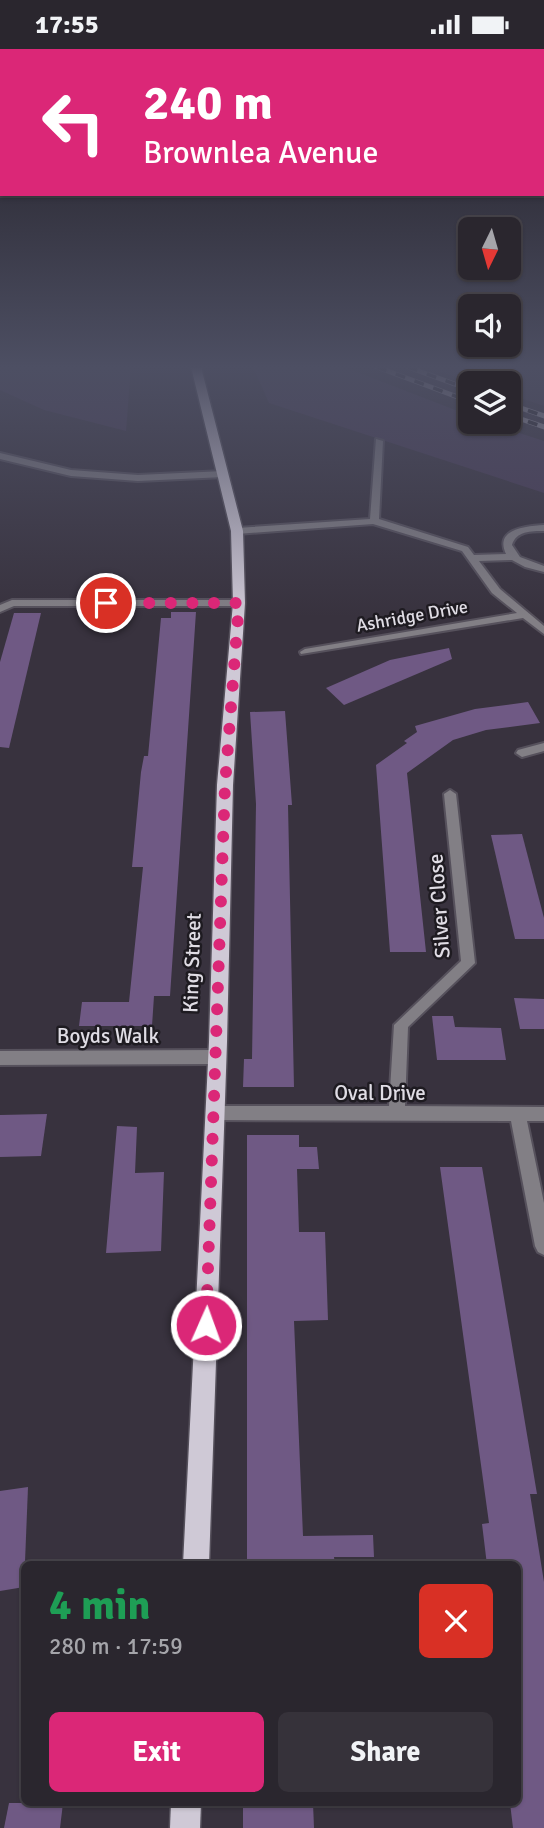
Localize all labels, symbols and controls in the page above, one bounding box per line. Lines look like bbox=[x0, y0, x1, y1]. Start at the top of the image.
text: 17:55 bbox=[35, 9, 99, 41]
text: 240 m bbox=[143, 73, 273, 133]
icon: left bbox=[28, 77, 119, 168]
text: Brownlea Avenue bbox=[143, 133, 378, 172]
north arrow bbox=[458, 217, 522, 280]
map controls bbox=[458, 217, 521, 434]
button: sound bbox=[458, 294, 521, 357]
button: layers bbox=[458, 371, 521, 434]
pin bbox=[76, 573, 136, 633]
icon: arrive bbox=[87, 584, 125, 622]
street label: Ashridge Drive bbox=[355, 595, 469, 637]
street label: Silver Close bbox=[422, 853, 456, 959]
street label: King Street bbox=[177, 913, 207, 1013]
street label: Boyds Walk bbox=[57, 1023, 160, 1049]
street label: Oval Drive bbox=[334, 1080, 426, 1106]
position arrow bbox=[169, 1288, 243, 1362]
text: 4 min bbox=[49, 1580, 150, 1631]
button: close bbox=[419, 1584, 493, 1658]
text: 280 m · 17:59 bbox=[49, 1632, 183, 1661]
button: Exit bbox=[49, 1712, 264, 1792]
button: Share bbox=[278, 1712, 493, 1792]

